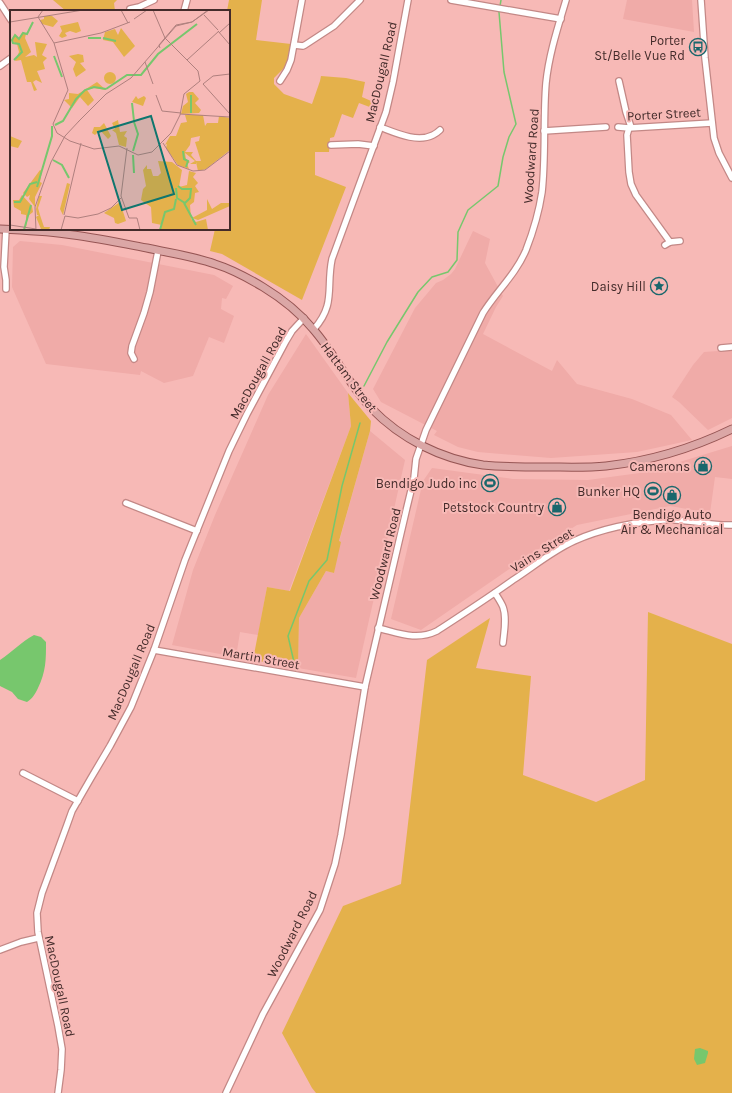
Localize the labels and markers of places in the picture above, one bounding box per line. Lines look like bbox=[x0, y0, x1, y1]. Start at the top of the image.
place label: Porter St/Belle Vue Rd bbox=[594, 33, 685, 63]
bus stop icon: Porter St/Belle Vue Rd bbox=[688, 37, 708, 57]
place icon: Daisy Hill bbox=[649, 276, 669, 296]
place label: Daisy Hill bbox=[591, 279, 646, 294]
shop icon: Camerons bbox=[693, 456, 713, 476]
place label: Camerons bbox=[630, 459, 690, 474]
sports icon: Bendigo Judo inc bbox=[480, 473, 500, 493]
place label: Bendigo Judo inc bbox=[376, 476, 477, 491]
sports icon: Bunker HQ bbox=[643, 481, 663, 501]
place label: Bunker HQ bbox=[577, 484, 640, 499]
shop icon: Bendigo Auto Air & Mechanical bbox=[662, 485, 682, 505]
shop icon: Petstock Country bbox=[547, 497, 567, 517]
place label: Petstock Country bbox=[443, 500, 544, 515]
place label: Bendigo Auto Air & Mechanical bbox=[621, 507, 723, 537]

